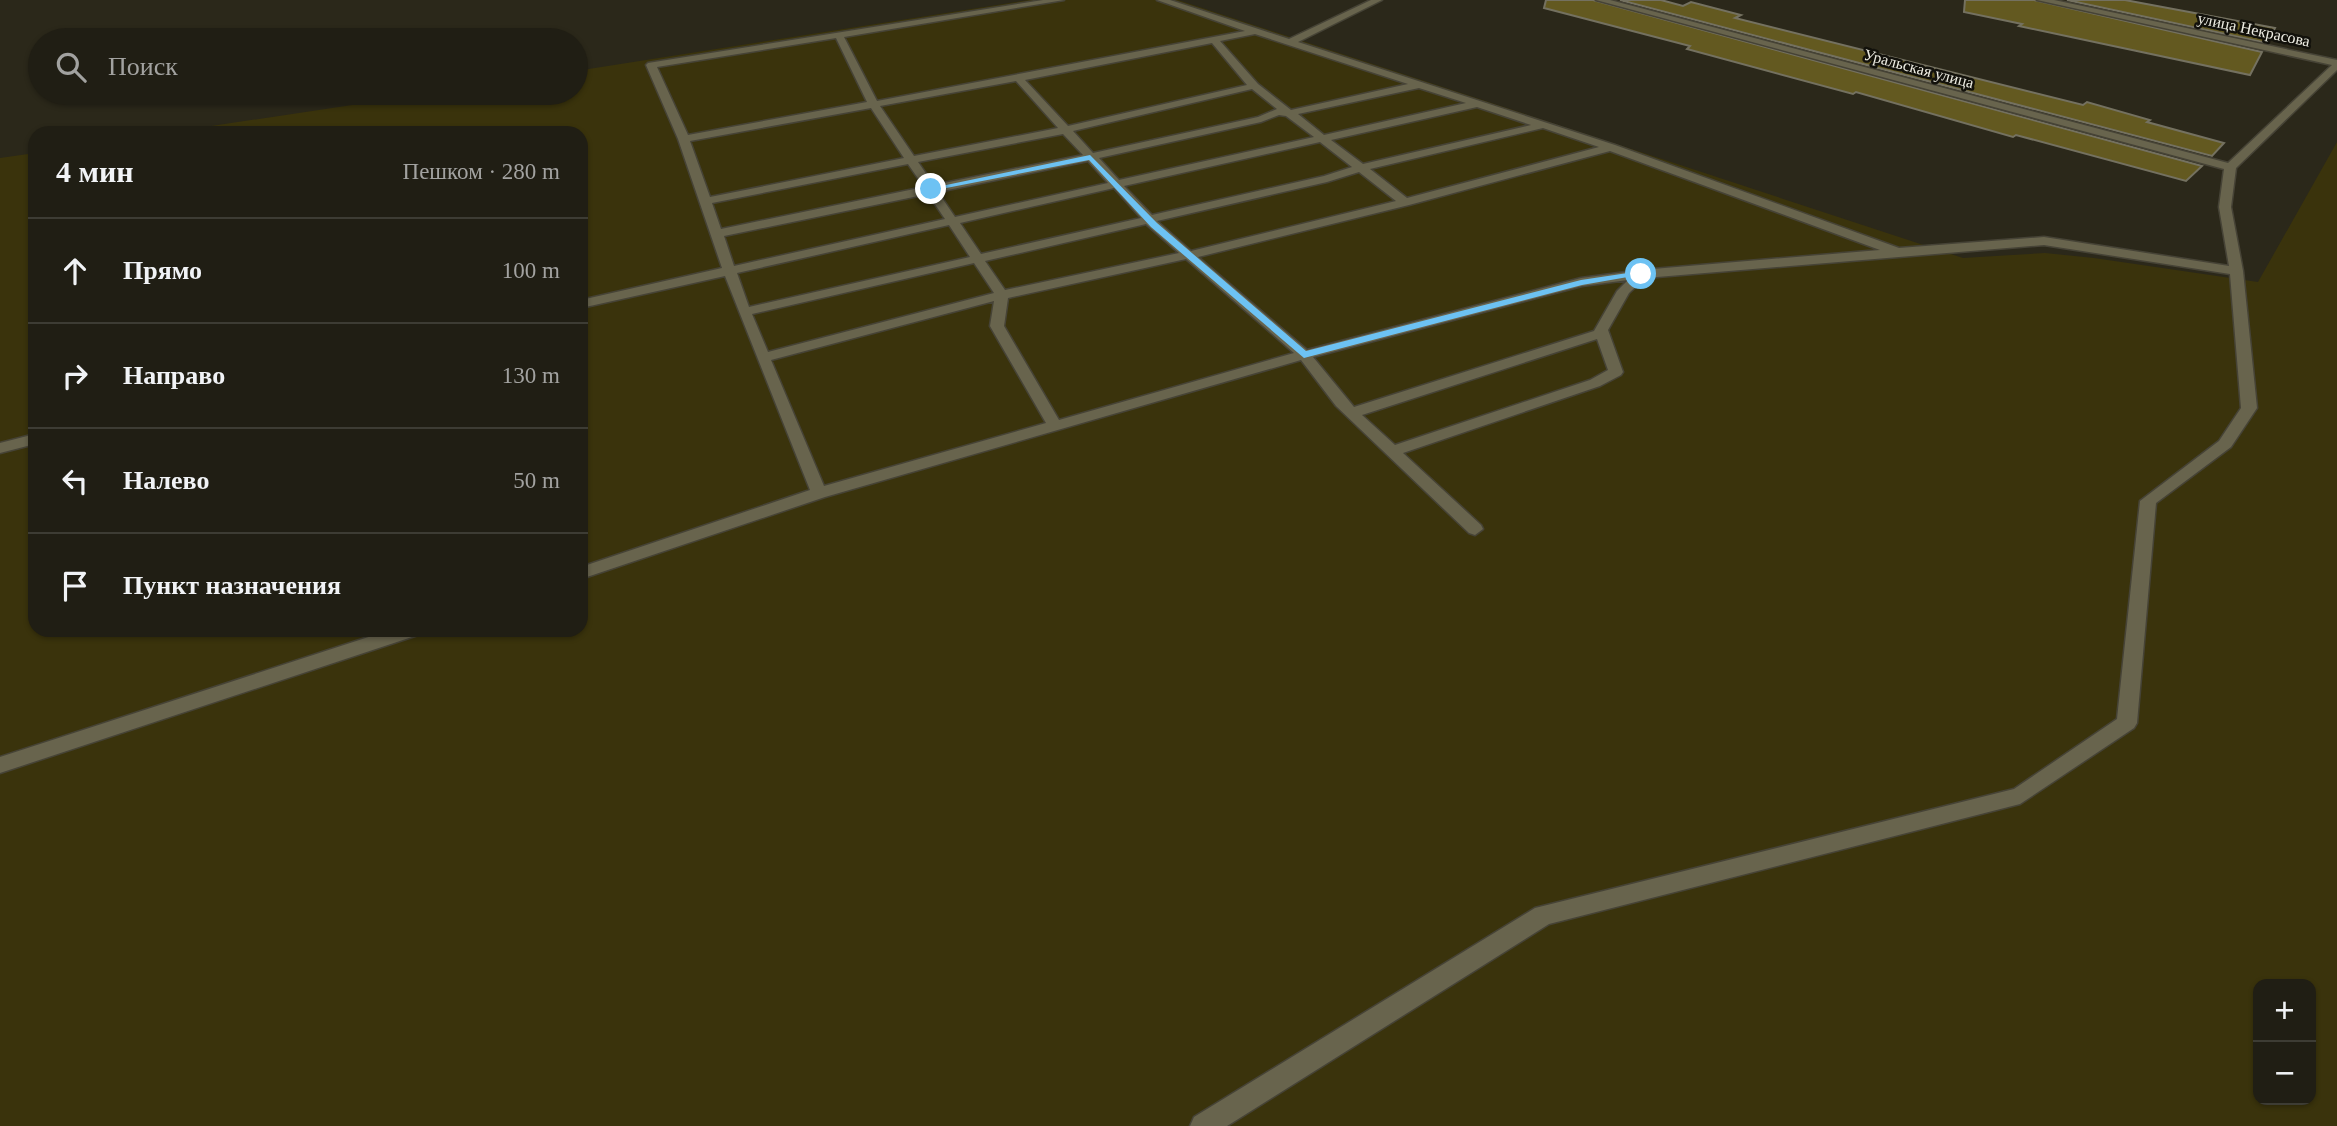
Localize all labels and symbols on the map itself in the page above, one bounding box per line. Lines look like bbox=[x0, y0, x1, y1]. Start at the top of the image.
street label: улица Некрасова bbox=[2196, 9, 2312, 51]
street label: Уральская улица bbox=[1862, 46, 1976, 92]
route end bbox=[915, 173, 946, 204]
route start bbox=[1625, 258, 1656, 289]

